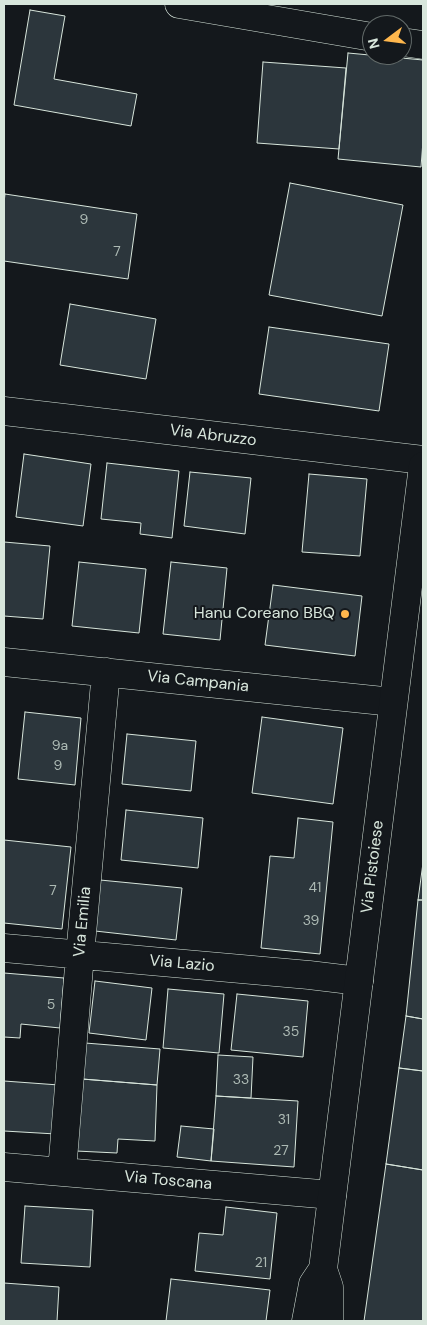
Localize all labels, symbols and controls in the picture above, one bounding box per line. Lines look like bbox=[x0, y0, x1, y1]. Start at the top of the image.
north arrow bbox=[362, 15, 412, 65]
text: N bbox=[363, 36, 383, 51]
house number: 9 bbox=[80, 212, 88, 228]
house number: 7 bbox=[113, 244, 121, 260]
street label: Via Abruzzo bbox=[168, 421, 258, 451]
place label: Hanu Coreano BBQ bbox=[194, 604, 335, 624]
marker: Hanu Coreano BBQ bbox=[339, 608, 351, 620]
street label: Via Campania bbox=[146, 667, 250, 697]
house number: 9a bbox=[52, 738, 68, 754]
house number: 9 bbox=[54, 758, 62, 774]
street label: Via Pistoiese bbox=[358, 819, 388, 915]
house number: 41 bbox=[309, 880, 321, 896]
house number: 7 bbox=[49, 883, 57, 899]
street label: Via Emilia bbox=[70, 886, 96, 958]
house number: 39 bbox=[303, 913, 319, 929]
street label: Via Lazio bbox=[149, 952, 215, 976]
house number: 5 bbox=[47, 997, 55, 1013]
house number: 35 bbox=[283, 1024, 299, 1040]
house number: 33 bbox=[233, 1072, 249, 1088]
house number: 31 bbox=[278, 1112, 290, 1128]
house number: 27 bbox=[273, 1143, 289, 1159]
street label: Via Toscana bbox=[123, 1168, 213, 1194]
house number: 21 bbox=[255, 1255, 267, 1271]

